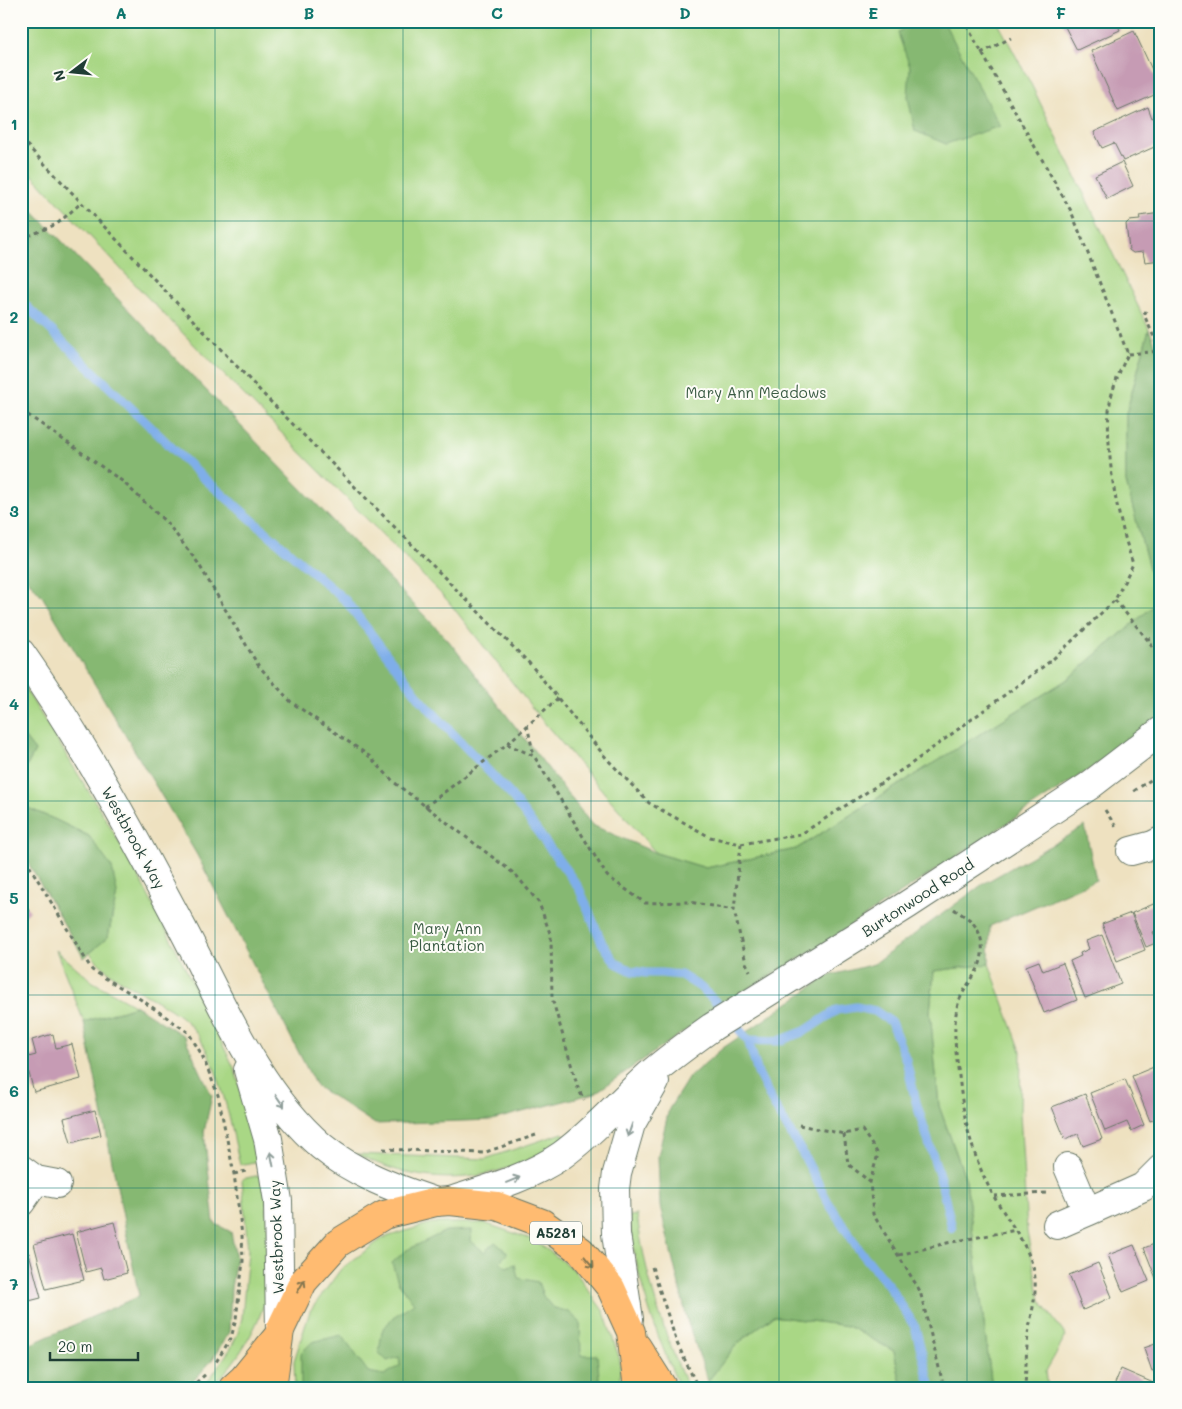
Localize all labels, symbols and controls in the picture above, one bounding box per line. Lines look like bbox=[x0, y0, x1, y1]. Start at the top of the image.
text: A bbox=[115, 2, 127, 23]
text: B bbox=[304, 2, 314, 23]
text: C bbox=[491, 2, 503, 23]
text: D bbox=[679, 2, 691, 23]
text: E bbox=[868, 2, 878, 23]
text: F bbox=[1056, 2, 1066, 23]
north arrow bbox=[48, 48, 98, 98]
text: N bbox=[48, 68, 70, 83]
text: 1 bbox=[10, 113, 18, 134]
text: 2 bbox=[10, 306, 19, 327]
park label: Mary Ann Meadows bbox=[685, 382, 827, 402]
text: 3 bbox=[9, 500, 19, 521]
text: 4 bbox=[9, 693, 19, 714]
street label: Westbrook Way bbox=[97, 783, 170, 893]
street label: Burtonwood Road bbox=[858, 853, 977, 941]
text: 5 bbox=[9, 887, 19, 908]
park label: Mary Ann Plantation bbox=[410, 918, 484, 955]
text: 6 bbox=[9, 1080, 19, 1101]
one-way arrow bbox=[275, 1094, 285, 1108]
one-way arrow bbox=[624, 1122, 634, 1138]
one-way arrow bbox=[266, 1152, 276, 1168]
one-way arrow bbox=[505, 1174, 520, 1184]
street label: Westbrook Way bbox=[264, 1179, 288, 1295]
road number: A5281 bbox=[530, 1222, 582, 1244]
one-way arrow bbox=[584, 1255, 595, 1268]
text: 7 bbox=[10, 1273, 19, 1294]
one-way arrow bbox=[297, 1280, 307, 1294]
scale bar bbox=[50, 1329, 138, 1361]
text: 20 m bbox=[58, 1336, 92, 1356]

